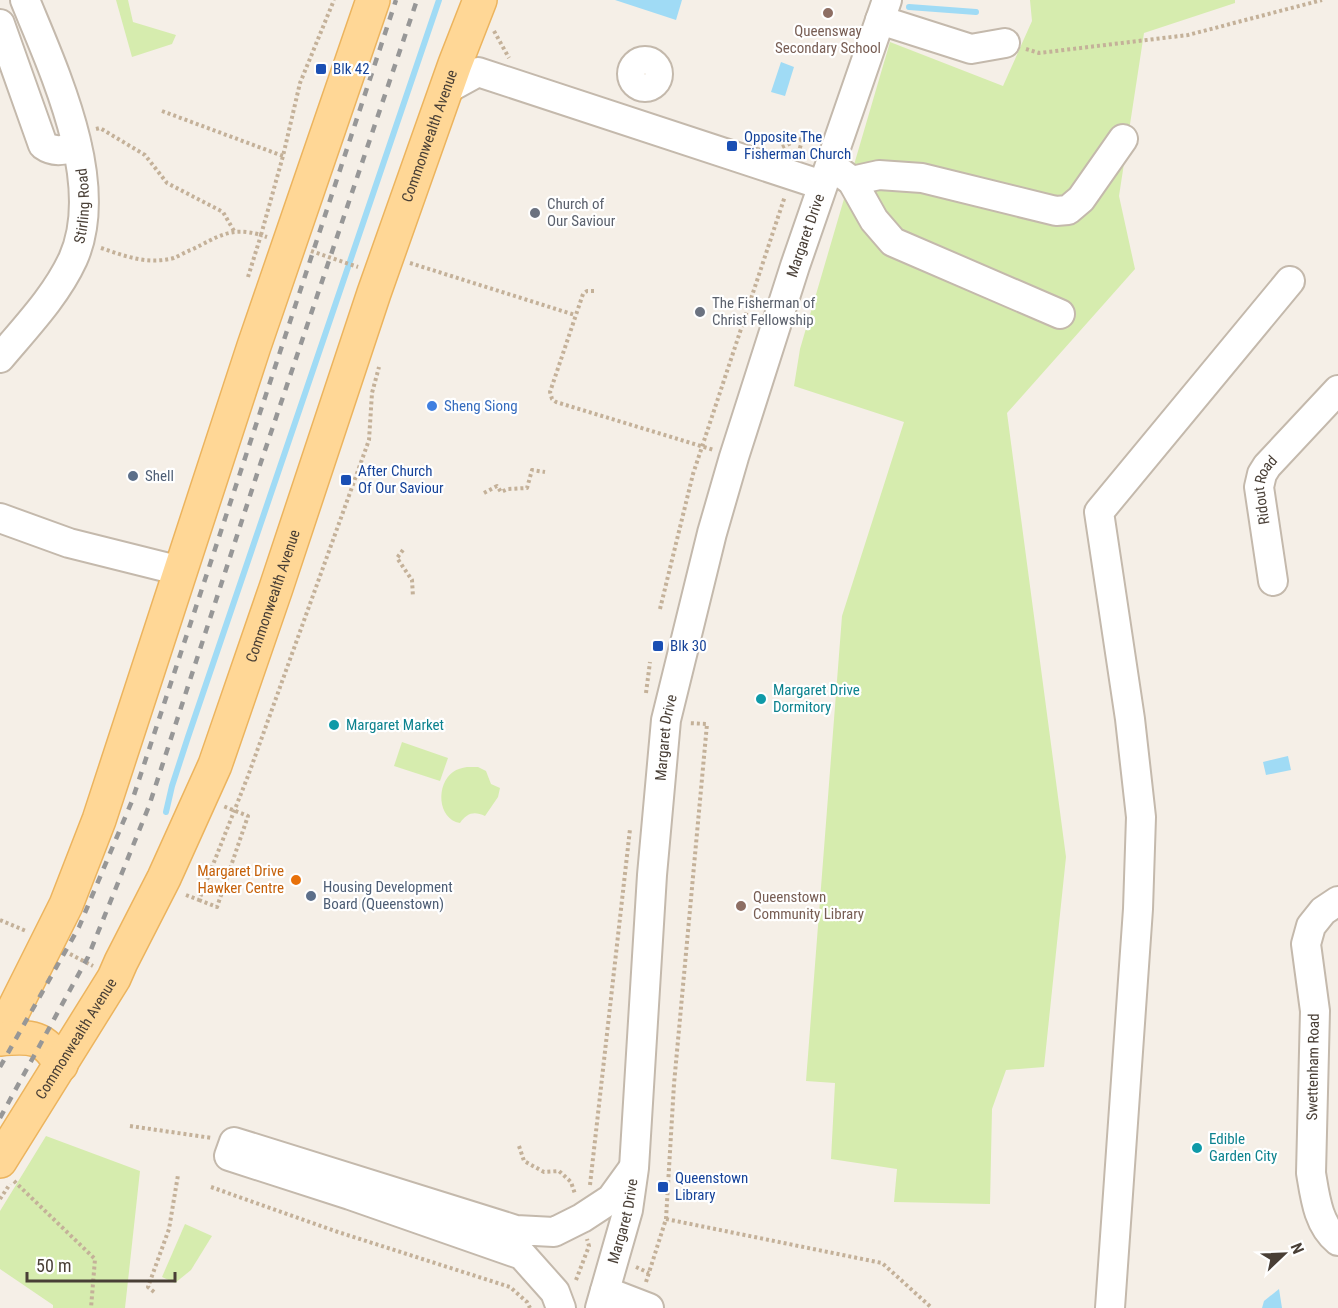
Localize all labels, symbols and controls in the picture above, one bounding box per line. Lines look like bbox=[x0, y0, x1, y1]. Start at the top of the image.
marker: Queensway Secondary School bbox=[821, 6, 835, 20]
place label: Queensway Secondary School bbox=[775, 22, 881, 57]
place label: Blk 42 bbox=[333, 60, 370, 78]
marker: Blk 42 bbox=[314, 62, 328, 76]
street label: Commonwealth Avenue bbox=[398, 67, 461, 205]
place label: Opposite The Fisherman Church bbox=[744, 128, 851, 163]
marker: Opposite The Fisherman Church bbox=[725, 139, 739, 153]
street label: Stirling Road bbox=[70, 167, 93, 245]
street label: Margaret Drive bbox=[783, 192, 828, 279]
place label: Church of Our Saviour bbox=[547, 195, 616, 230]
marker: Church of Our Saviour bbox=[528, 206, 542, 220]
place label: The Fisherman of Christ Fellowship bbox=[712, 294, 816, 329]
marker: The Fisherman of Christ Fellowship bbox=[693, 305, 707, 319]
place label: Sheng Siong bbox=[444, 397, 518, 415]
marker: Sheng Siong bbox=[425, 399, 439, 413]
street label: Ridout Road bbox=[1250, 452, 1281, 526]
place label: After Church Of Our Saviour bbox=[358, 462, 444, 497]
place label: Shell bbox=[145, 467, 174, 485]
marker: Shell bbox=[126, 469, 140, 483]
marker: After Church Of Our Saviour bbox=[339, 473, 353, 487]
street label: Commonwealth Avenue bbox=[242, 527, 304, 665]
place label: Blk 30 bbox=[670, 637, 707, 655]
marker: Blk 30 bbox=[651, 639, 665, 653]
place label: Margaret Drive Dormitory bbox=[773, 681, 860, 716]
marker: Margaret Drive Dormitory bbox=[754, 692, 768, 706]
street label: Margaret Drive bbox=[652, 693, 681, 782]
place label: Margaret Market bbox=[346, 716, 444, 734]
marker: Margaret Market bbox=[327, 718, 341, 732]
place label: Margaret Drive Hawker Centre bbox=[197, 862, 284, 897]
marker: Margaret Drive Hawker Centre bbox=[289, 873, 303, 887]
place label: Housing Development Board (Queenstown) bbox=[323, 878, 453, 913]
place label: Queenstown Community Library bbox=[753, 888, 864, 923]
marker: Housing Development Board (Queenstown) bbox=[304, 889, 318, 903]
marker: Queenstown Community Library bbox=[734, 899, 748, 913]
street label: Commonwealth Avenue bbox=[32, 975, 121, 1103]
street label: Swettenham Road bbox=[1303, 1013, 1323, 1121]
place label: Edible Garden City bbox=[1209, 1130, 1277, 1165]
marker: Edible Garden City bbox=[1190, 1141, 1204, 1155]
place label: Queenstown Library bbox=[675, 1169, 748, 1204]
street label: Margaret Drive bbox=[604, 1178, 641, 1266]
marker: Queenstown Library bbox=[656, 1180, 670, 1194]
north arrow bbox=[1254, 1224, 1314, 1284]
text: N bbox=[1287, 1240, 1308, 1257]
scale bar bbox=[27, 1245, 176, 1283]
text: 50 m bbox=[36, 1255, 71, 1276]

